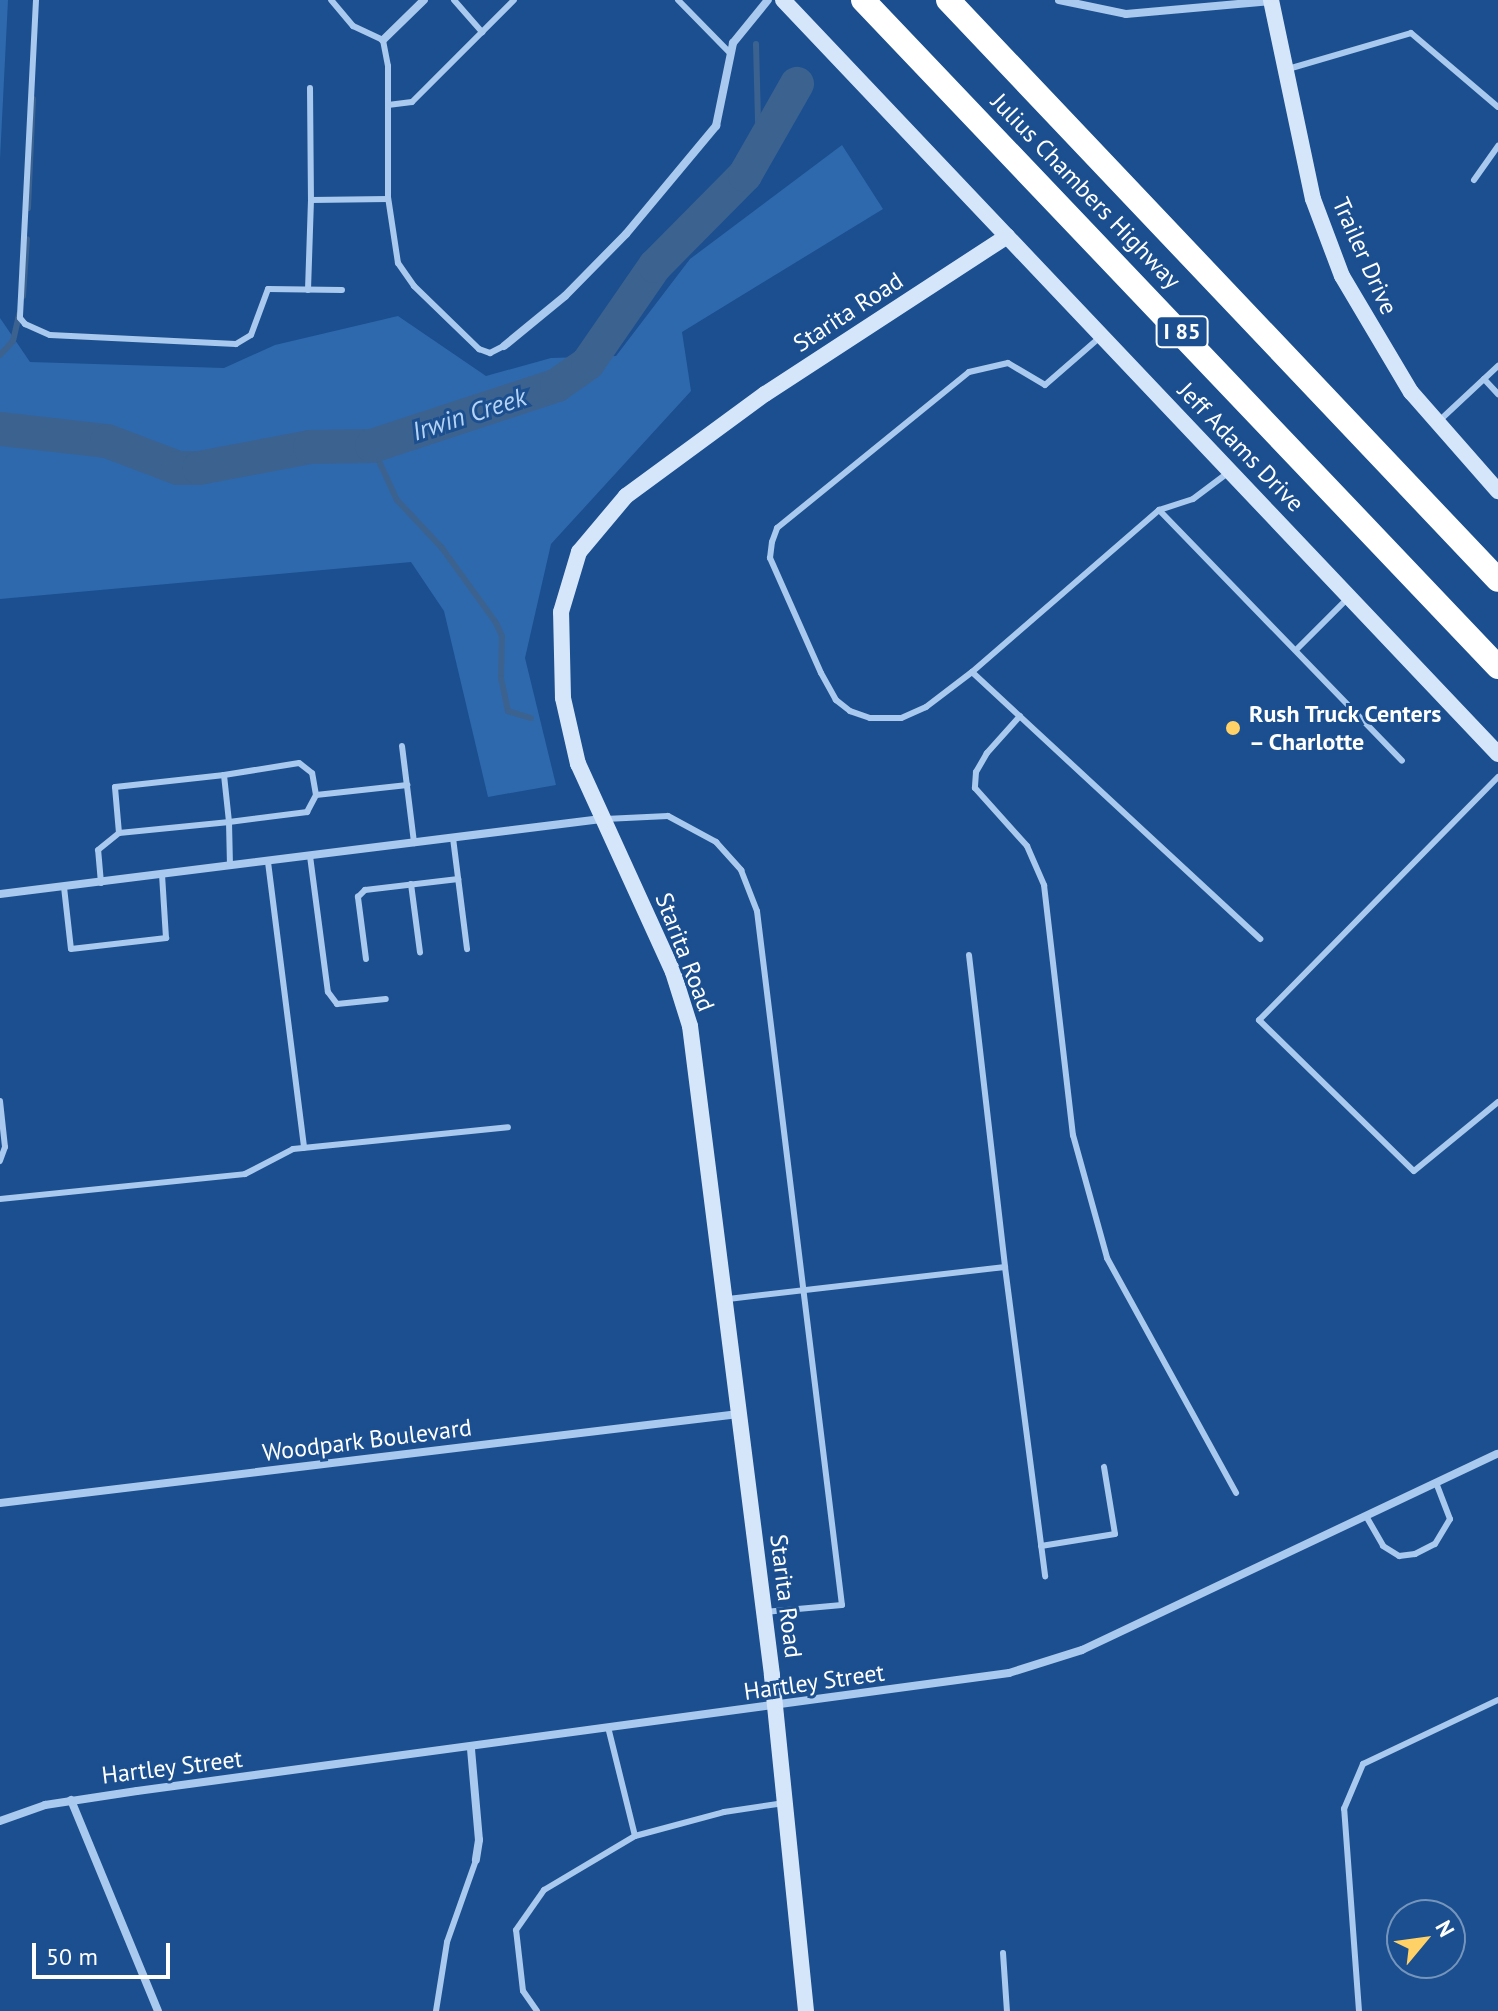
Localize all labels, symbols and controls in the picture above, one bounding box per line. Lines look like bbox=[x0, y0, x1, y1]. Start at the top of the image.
street label: Julius Chambers Highway bbox=[985, 87, 1187, 295]
street label: Trailer Drive bbox=[1326, 193, 1404, 319]
street label: Starita Road bbox=[788, 266, 908, 358]
road number: I 85 bbox=[1154, 314, 1210, 350]
street label: Jeff Adams Drive bbox=[1172, 376, 1310, 518]
water label: Irwin Creek bbox=[408, 381, 530, 447]
place label: Rush Truck Centers – Charlotte bbox=[1249, 700, 1443, 756]
marker: Rush Truck Centers – Charlotte bbox=[1224, 719, 1242, 737]
street label: Starita Road bbox=[649, 889, 721, 1015]
street label: Woodpark Boulevard bbox=[260, 1413, 474, 1467]
street label: Starita Road bbox=[764, 1532, 808, 1660]
street label: Hartley Street bbox=[741, 1658, 887, 1706]
street label: Hartley Street bbox=[99, 1744, 245, 1790]
north arrow bbox=[1386, 1899, 1466, 1979]
text: N bbox=[1429, 1915, 1461, 1941]
scale bar bbox=[36, 1927, 174, 1977]
text: 50 m bbox=[46, 1941, 98, 1972]

